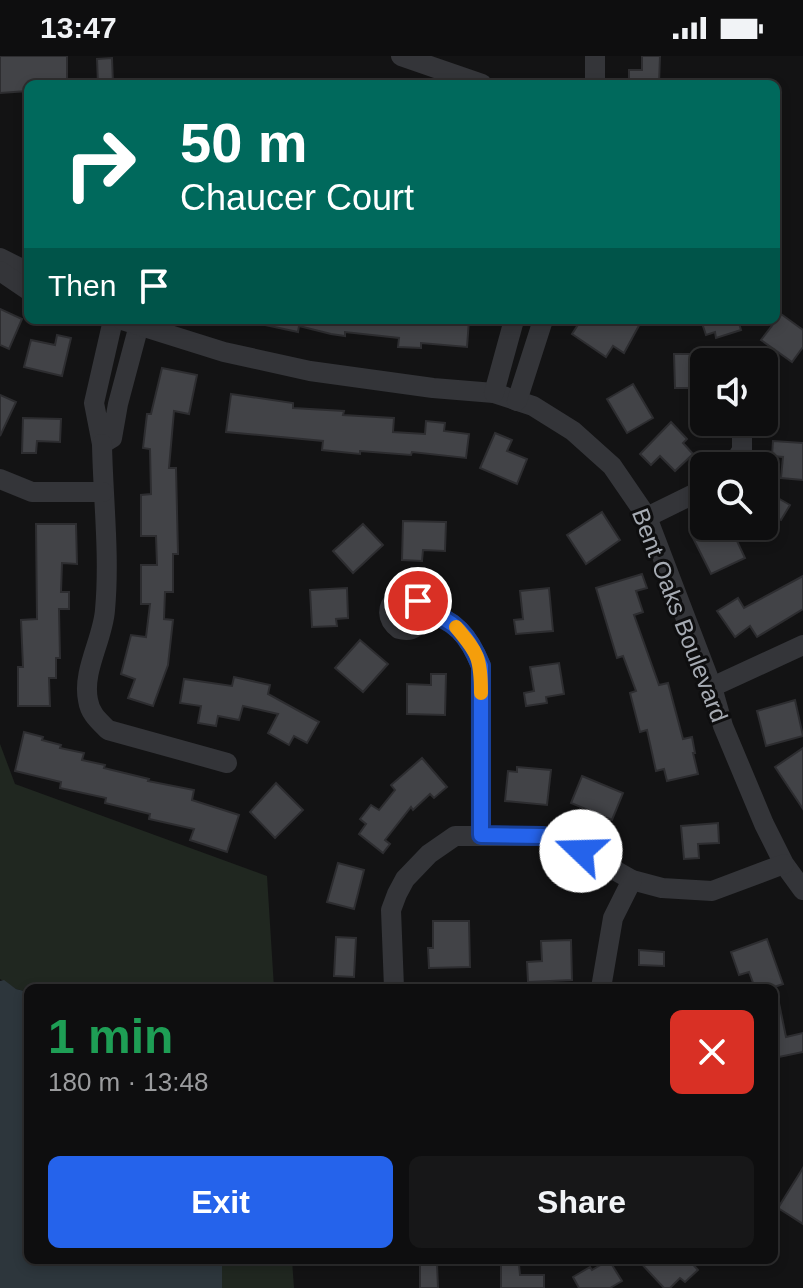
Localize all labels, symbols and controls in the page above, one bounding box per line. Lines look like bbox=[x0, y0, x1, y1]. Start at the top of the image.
text: 13:47 bbox=[40, 11, 117, 44]
text: 50 m bbox=[180, 111, 308, 174]
icon: right bbox=[48, 112, 152, 216]
text: Chaucer Court bbox=[180, 177, 414, 218]
icon: arrive bbox=[132, 264, 176, 308]
text: Then bbox=[48, 269, 116, 302]
map controls bbox=[690, 348, 778, 540]
button: sound bbox=[690, 348, 778, 436]
button: search bbox=[690, 452, 778, 540]
street label: Bent Oaks Boulevard bbox=[627, 504, 733, 726]
pin bbox=[384, 567, 452, 635]
icon: arrive bbox=[396, 579, 440, 623]
position arrow bbox=[539, 809, 623, 893]
text: 1 min bbox=[48, 1010, 173, 1063]
button: close bbox=[670, 1010, 754, 1094]
text: 180 m · 13:48 bbox=[48, 1067, 208, 1097]
button: Exit bbox=[48, 1156, 393, 1248]
button: Share bbox=[409, 1156, 754, 1248]

